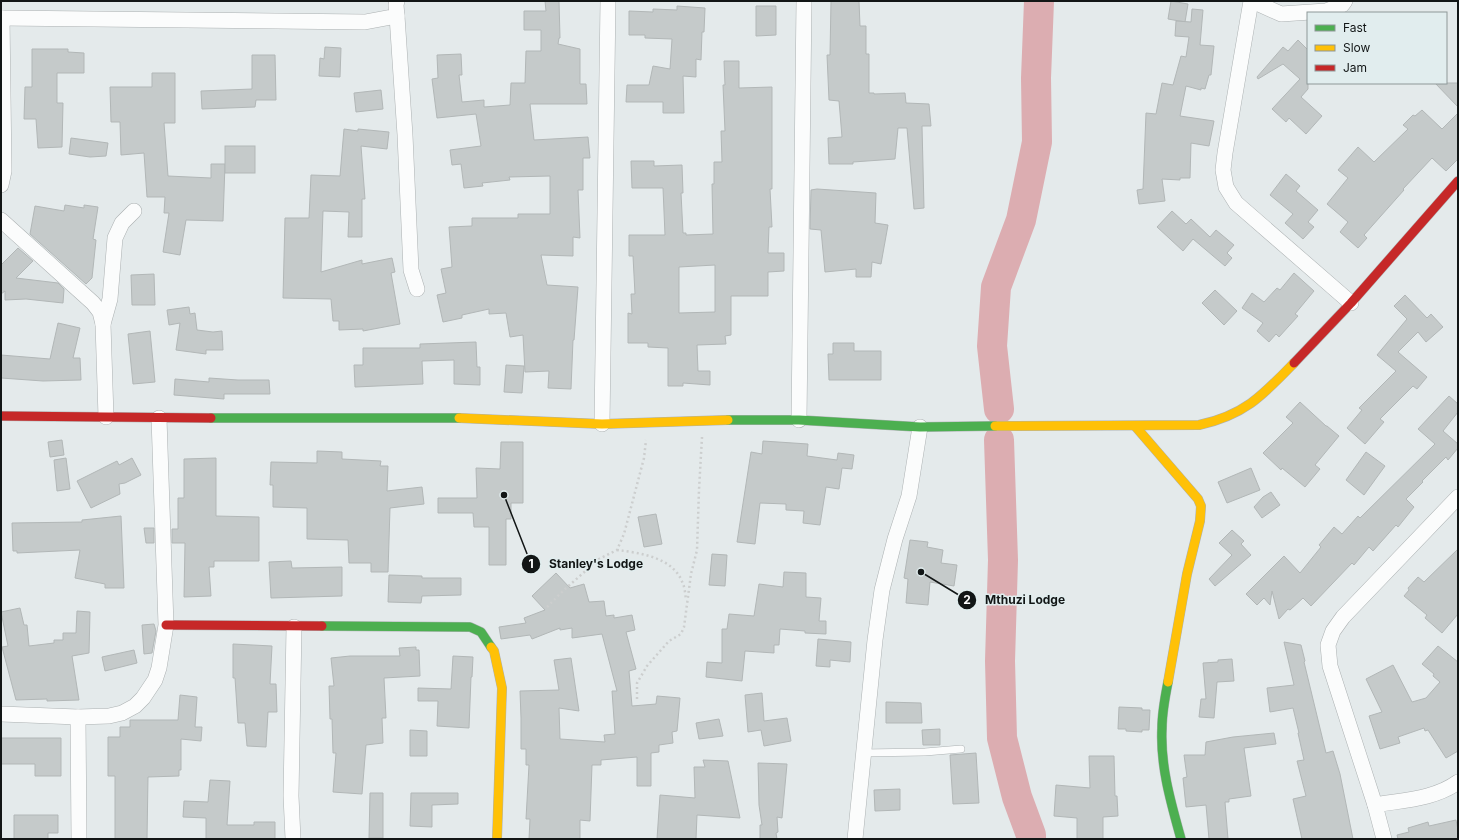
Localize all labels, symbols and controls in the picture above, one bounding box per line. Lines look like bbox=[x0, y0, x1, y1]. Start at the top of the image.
legend bbox=[1307, 12, 1447, 84]
text: Fast bbox=[1343, 20, 1367, 35]
text: Slow bbox=[1343, 40, 1371, 55]
text: Jam bbox=[1343, 60, 1367, 75]
callout: Stanley's Lodge bbox=[521, 552, 651, 576]
text: 1 bbox=[528, 556, 534, 571]
text: Stanley's Lodge bbox=[549, 556, 643, 571]
callout: Mthuzi Lodge bbox=[957, 588, 1074, 612]
text: 2 bbox=[963, 592, 971, 607]
text: Mthuzi Lodge bbox=[985, 592, 1065, 607]

